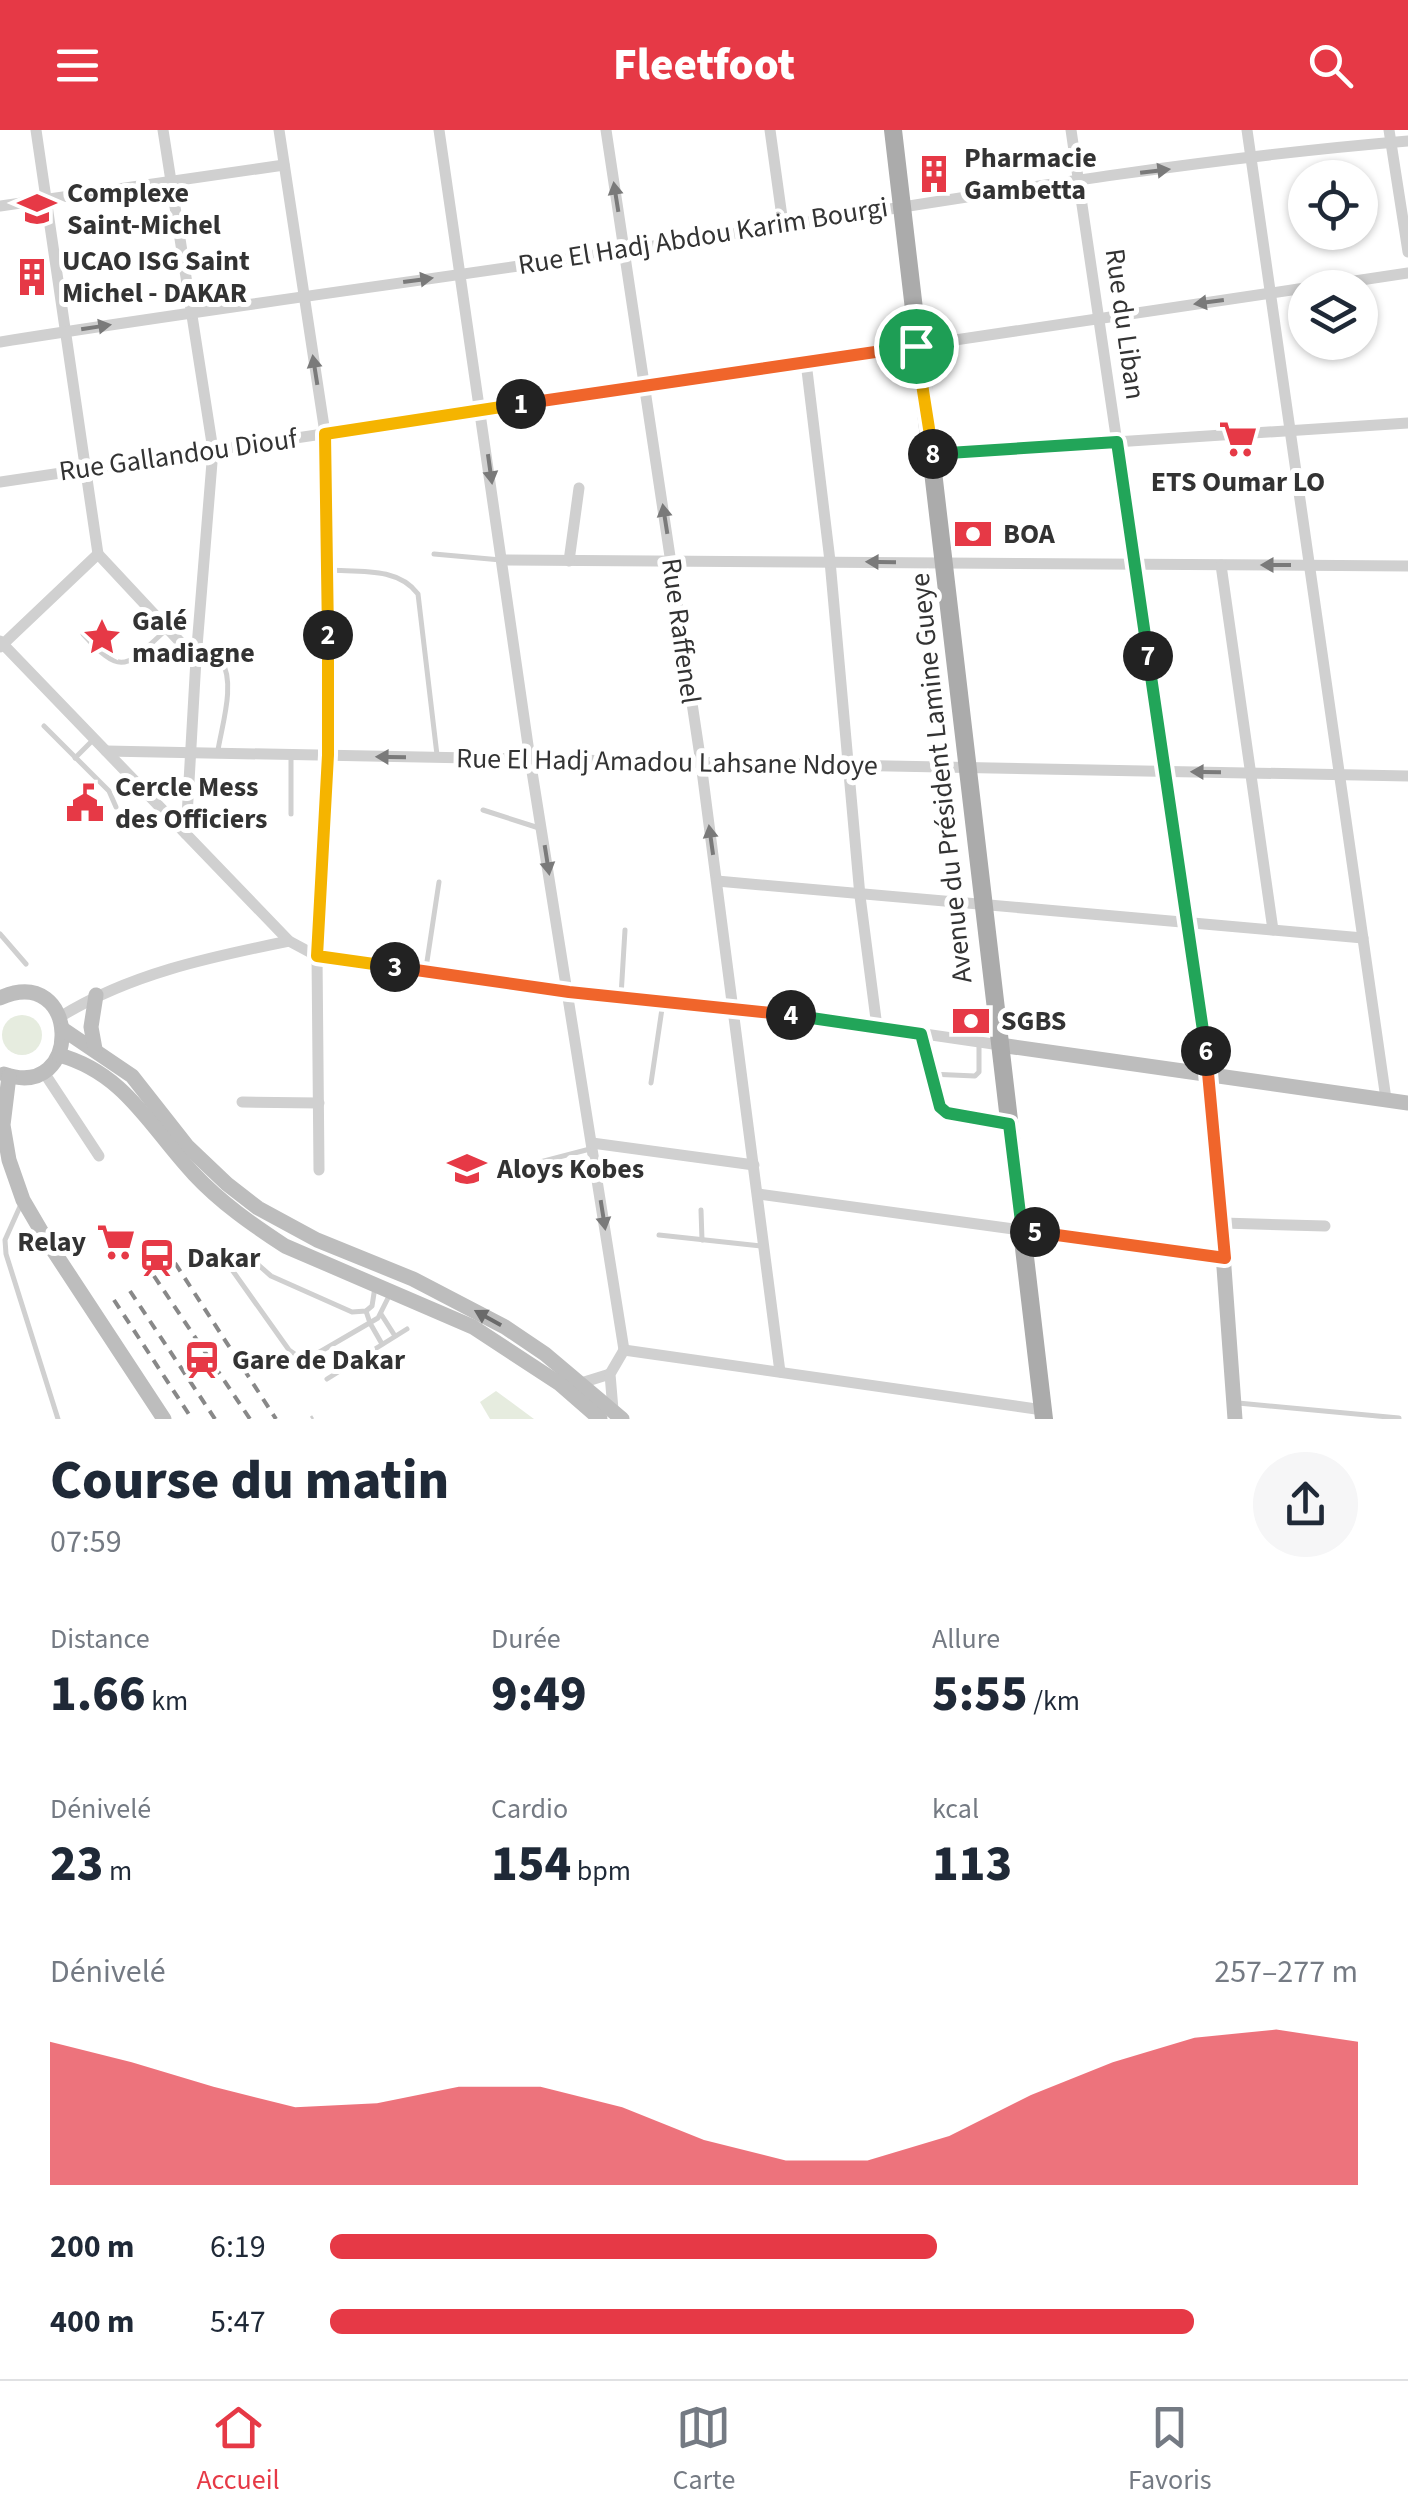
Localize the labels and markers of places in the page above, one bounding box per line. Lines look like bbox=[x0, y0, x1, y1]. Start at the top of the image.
place label: Pharmacie Gambetta bbox=[964, 138, 1097, 210]
building icon: Pharmacie Gambetta bbox=[913, 153, 955, 195]
place label: Complexe Saint-Michel bbox=[67, 173, 221, 245]
school or university icon: Complexe Saint-Michel bbox=[16, 188, 58, 230]
place label: UCAO ISG Saint Michel - DAKAR bbox=[62, 241, 250, 313]
building icon: UCAO ISG Saint Michel - DAKAR bbox=[11, 256, 53, 298]
pin bbox=[874, 304, 959, 389]
pin: 1 bbox=[496, 379, 546, 429]
supermarket icon: ETS Oumar LO bbox=[1217, 418, 1259, 460]
pin: 8 bbox=[908, 429, 958, 479]
place label: ETS Oumar LO bbox=[1151, 462, 1325, 502]
bank icon: BOA bbox=[952, 513, 994, 555]
place label: BOA bbox=[1003, 514, 1056, 554]
place label: Galé madiagne bbox=[132, 601, 255, 673]
pin: 2 bbox=[303, 610, 353, 660]
place icon: Galé madiagne bbox=[81, 616, 123, 658]
pin: 7 bbox=[1123, 631, 1173, 681]
place label: Cercle Mess des Officiers bbox=[115, 767, 267, 839]
public building icon: Cercle Mess des Officiers bbox=[64, 782, 106, 824]
pin: 3 bbox=[370, 942, 420, 992]
pin: 4 bbox=[766, 990, 816, 1040]
bank icon: SGBS bbox=[950, 1000, 992, 1042]
place label: SGBS bbox=[1001, 1001, 1066, 1041]
pin: 6 bbox=[1181, 1026, 1231, 1076]
school or university icon: Aloys Kobes bbox=[446, 1148, 488, 1190]
place label: Aloys Kobes bbox=[496, 1149, 644, 1189]
pin: 5 bbox=[1010, 1207, 1060, 1257]
supermarket icon: Relay bbox=[95, 1221, 137, 1263]
place label: Relay bbox=[17, 1222, 86, 1262]
station icon: Dakar bbox=[136, 1237, 178, 1279]
place label: Dakar bbox=[187, 1238, 261, 1278]
station icon: Gare de Dakar bbox=[181, 1339, 223, 1381]
place label: Gare de Dakar bbox=[232, 1340, 406, 1380]

